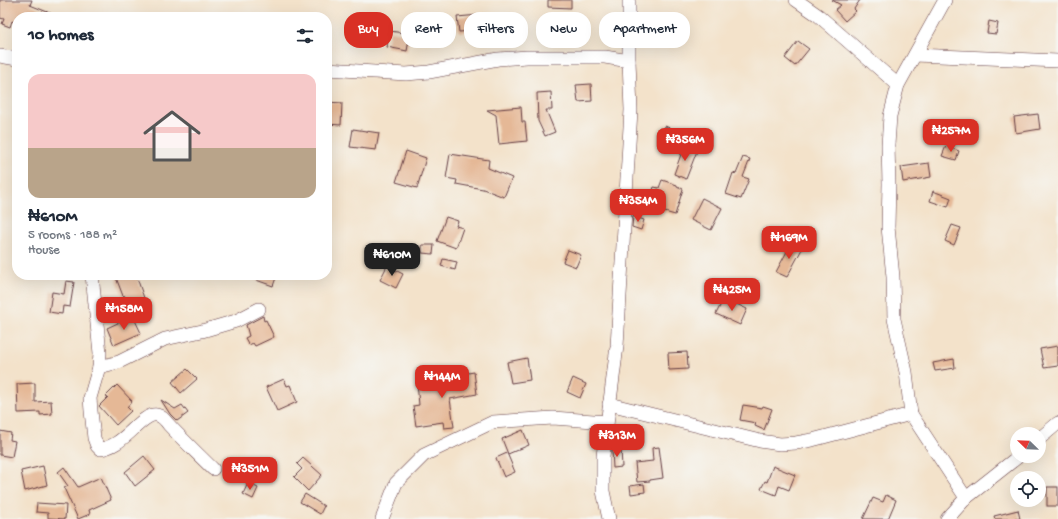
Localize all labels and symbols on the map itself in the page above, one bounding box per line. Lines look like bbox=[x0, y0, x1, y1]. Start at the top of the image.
pin: ₦257M bbox=[923, 119, 979, 153]
pin: ₦356M bbox=[657, 128, 713, 162]
pin: ₦354M bbox=[610, 189, 666, 223]
pin: ₦169M bbox=[761, 226, 817, 260]
pin: ₦610M bbox=[364, 243, 420, 277]
pin: ₦425M bbox=[704, 278, 760, 312]
pin: ₦158M bbox=[96, 297, 152, 331]
pin: ₦144M bbox=[414, 365, 470, 399]
pin: ₦313M bbox=[589, 424, 645, 458]
north arrow bbox=[1010, 427, 1046, 463]
pin: ₦351M bbox=[222, 457, 278, 491]

